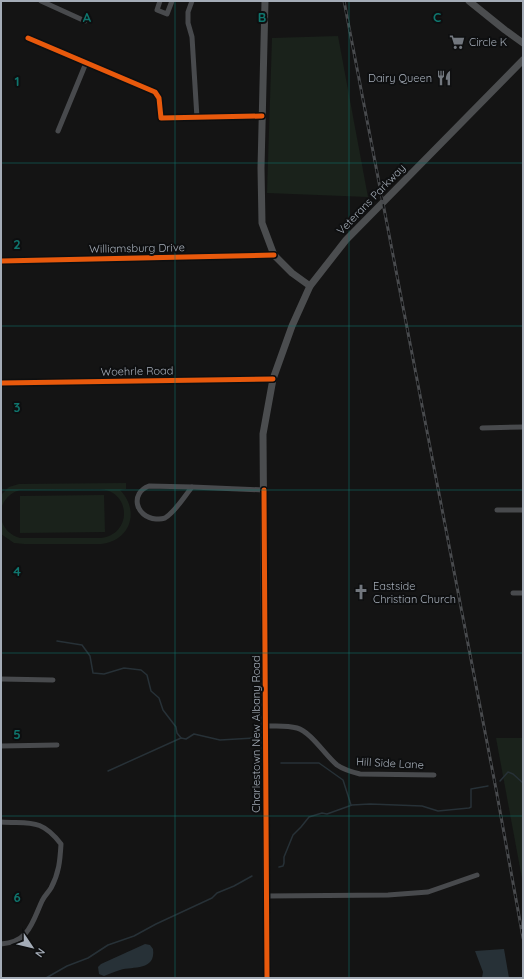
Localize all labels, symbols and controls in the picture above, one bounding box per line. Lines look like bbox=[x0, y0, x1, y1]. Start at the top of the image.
text: A bbox=[83, 9, 92, 25]
text: B bbox=[258, 9, 266, 25]
text: C bbox=[433, 9, 441, 25]
supermarket icon: Circle K bbox=[448, 33, 466, 51]
place label: Circle K bbox=[469, 35, 507, 49]
restaurant icon: Dairy Queen bbox=[435, 69, 453, 87]
place label: Dairy Queen bbox=[368, 71, 432, 85]
text: 1 bbox=[14, 73, 20, 89]
street label: Veterans Parkway bbox=[334, 161, 408, 237]
text: 2 bbox=[13, 236, 21, 252]
street label: Williamsburg Drive bbox=[89, 240, 185, 256]
street label: Woehrle Road bbox=[101, 363, 173, 379]
text: 3 bbox=[14, 399, 21, 415]
text: 4 bbox=[13, 563, 21, 579]
place label: Eastside Christian Church bbox=[373, 579, 456, 606]
church icon: Eastside Christian Church bbox=[352, 583, 370, 601]
street label: Charlestown New Albany Road bbox=[249, 655, 263, 813]
text: 5 bbox=[13, 726, 21, 742]
street label: Hill Side Lane bbox=[356, 754, 424, 772]
text: 6 bbox=[13, 889, 21, 905]
north arrow bbox=[12, 927, 52, 967]
text: N bbox=[32, 945, 48, 960]

